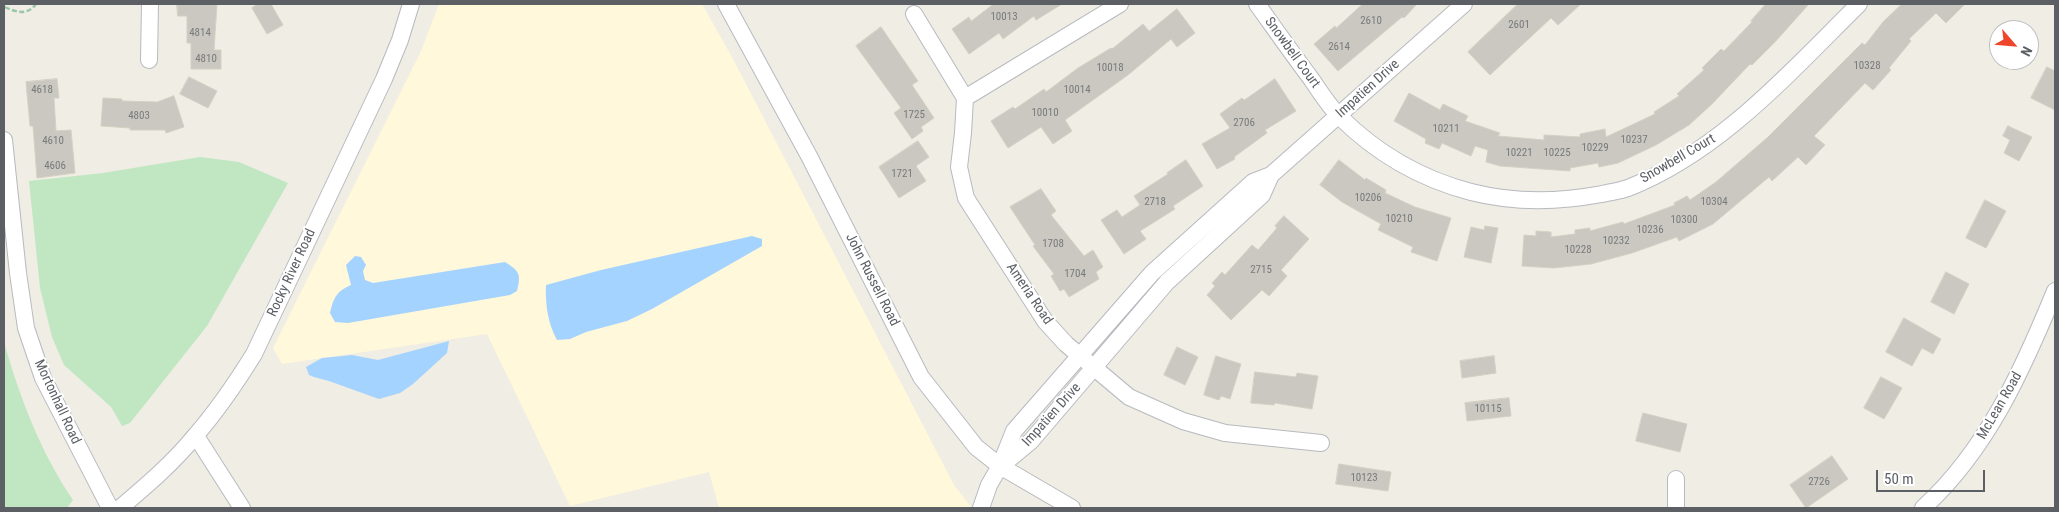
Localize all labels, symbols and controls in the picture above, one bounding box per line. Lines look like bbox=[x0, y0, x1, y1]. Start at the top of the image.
house number: 10013 bbox=[990, 10, 1018, 24]
street label: Snowbell Court bbox=[1261, 14, 1323, 92]
house number: 2610 bbox=[1360, 14, 1382, 28]
house number: 2601 bbox=[1508, 18, 1530, 32]
north arrow bbox=[1989, 20, 2039, 70]
house number: 4814 bbox=[189, 26, 211, 40]
house number: 2614 bbox=[1328, 40, 1350, 54]
text: N bbox=[2017, 44, 2036, 59]
house number: 4810 bbox=[195, 52, 217, 66]
street label: Impatien Drive bbox=[1333, 56, 1403, 122]
house number: 10328 bbox=[1853, 59, 1881, 73]
house number: 10018 bbox=[1096, 61, 1124, 75]
house number: 4618 bbox=[31, 83, 53, 97]
house number: 10014 bbox=[1063, 83, 1091, 97]
house number: 10010 bbox=[1031, 106, 1059, 120]
house number: 1725 bbox=[903, 108, 925, 122]
house number: 4803 bbox=[128, 109, 150, 123]
house number: 2706 bbox=[1233, 116, 1255, 130]
house number: 10211 bbox=[1432, 122, 1460, 136]
street label: Snowbell Court bbox=[1638, 131, 1718, 187]
house number: 10237 bbox=[1620, 133, 1648, 147]
house number: 4610 bbox=[42, 134, 64, 148]
house number: 10229 bbox=[1581, 141, 1609, 155]
house number: 10221 bbox=[1505, 146, 1533, 160]
house number: 10225 bbox=[1543, 146, 1571, 160]
house number: 4606 bbox=[44, 159, 66, 173]
house number: 1721 bbox=[891, 167, 913, 181]
house number: 10206 bbox=[1354, 191, 1382, 205]
house number: 2718 bbox=[1144, 195, 1166, 209]
house number: 10304 bbox=[1700, 195, 1728, 209]
house number: 10210 bbox=[1385, 212, 1413, 226]
house number: 10300 bbox=[1670, 213, 1698, 227]
house number: 10236 bbox=[1636, 223, 1664, 237]
street label: Rocky River Road bbox=[264, 226, 320, 320]
street label: John Russell Road bbox=[841, 231, 903, 329]
house number: 10232 bbox=[1602, 234, 1630, 248]
house number: 1708 bbox=[1042, 237, 1064, 251]
house number: 10228 bbox=[1564, 243, 1592, 257]
street label: Ameria Road bbox=[1002, 260, 1056, 328]
house number: 2715 bbox=[1250, 263, 1272, 277]
house number: 1704 bbox=[1064, 267, 1086, 281]
street label: Mortonhall Road bbox=[30, 357, 84, 447]
street label: McLean Road bbox=[1974, 369, 2026, 443]
street label: Impatien Drive bbox=[1019, 380, 1085, 450]
house number: 10115 bbox=[1474, 402, 1502, 416]
scale bar bbox=[1879, 460, 1988, 492]
text: 50 m bbox=[1884, 470, 1914, 488]
house number: 10123 bbox=[1350, 471, 1378, 485]
house number: 2726 bbox=[1808, 475, 1830, 489]

